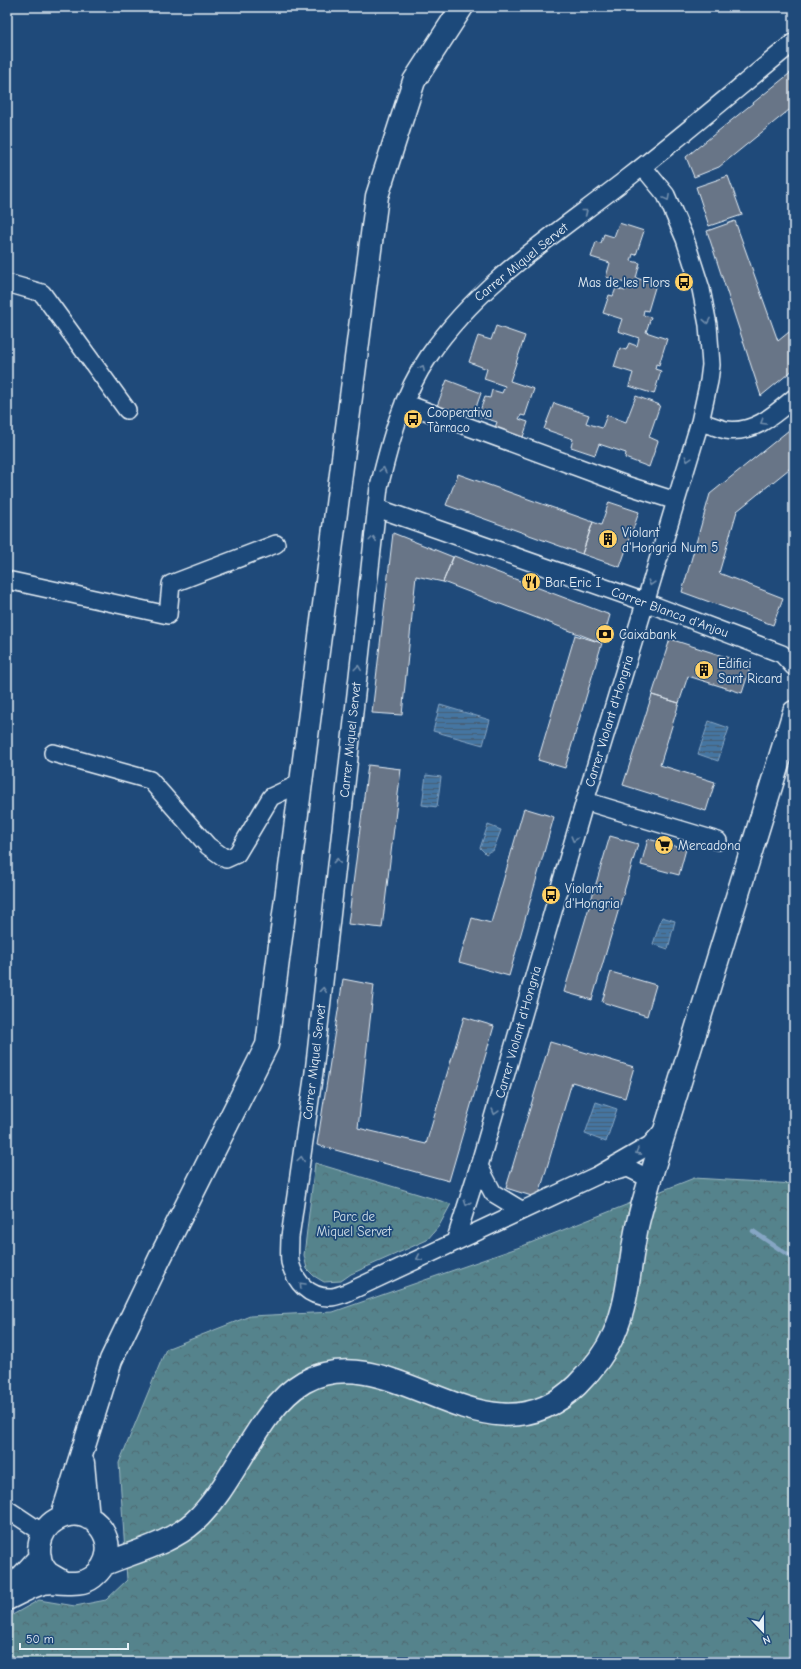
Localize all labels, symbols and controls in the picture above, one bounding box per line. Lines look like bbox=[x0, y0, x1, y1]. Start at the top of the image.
one-way arrow bbox=[662, 194, 669, 201]
one-way arrow bbox=[580, 209, 587, 216]
street label: Carrer Miquel Servet bbox=[471, 219, 572, 304]
bus stop icon: Mas de les Flors bbox=[673, 271, 695, 293]
place label: Mas de les Flors bbox=[578, 275, 670, 290]
one-way arrow bbox=[702, 318, 710, 324]
one-way arrow bbox=[417, 365, 425, 372]
place label: Cooperativa Tàrraco bbox=[427, 405, 492, 435]
bus stop icon: Cooperativa Tàrraco bbox=[402, 408, 424, 430]
one-way arrow bbox=[760, 417, 767, 424]
one-way arrow bbox=[684, 455, 693, 462]
one-way arrow bbox=[379, 467, 387, 473]
place label: Violant d'Hongria Num 5 bbox=[622, 525, 718, 555]
building icon: Violant d'Hongria Num 5 bbox=[597, 528, 619, 550]
one-way arrow bbox=[369, 535, 378, 542]
restaurant icon: Bar Eric I bbox=[520, 571, 542, 593]
place label: Bar Eric I bbox=[545, 575, 601, 590]
one-way arrow bbox=[647, 580, 656, 587]
street label: Carrer Blanca d'Anjou bbox=[609, 584, 731, 640]
bank icon: Caixabank bbox=[594, 623, 616, 645]
place label: Caixabank bbox=[619, 627, 677, 642]
street label: Carrer Violant d'Hongria bbox=[582, 653, 636, 789]
place label: Edifici Sant Ricard bbox=[718, 656, 782, 686]
building icon: Edifici Sant Ricard bbox=[693, 659, 715, 681]
one-way arrow bbox=[353, 665, 362, 671]
street label: Carrer Miquel Servet bbox=[336, 680, 364, 798]
supermarket icon: Mercadona bbox=[653, 834, 675, 856]
one-way arrow bbox=[570, 835, 579, 842]
place label: Mercadona bbox=[678, 838, 741, 853]
one-way arrow bbox=[332, 858, 341, 864]
place label: Violant d'Hongria bbox=[565, 881, 620, 911]
bus stop icon: Violant d'Hongria bbox=[540, 884, 562, 906]
street label: Carrer Violant d'Hongria bbox=[492, 964, 544, 1100]
one-way arrow bbox=[318, 987, 327, 993]
street label: Carrer Miquel Servet bbox=[299, 1002, 329, 1120]
one-way arrow bbox=[491, 1108, 500, 1115]
one-way arrow bbox=[635, 1147, 642, 1155]
one-way arrow bbox=[296, 1156, 305, 1162]
one-way arrow bbox=[463, 1200, 472, 1207]
park label: Parc de Miquel Servet bbox=[316, 1209, 393, 1239]
one-way arrow bbox=[416, 1253, 424, 1261]
one-way arrow bbox=[299, 1282, 306, 1289]
north arrow bbox=[743, 1611, 783, 1651]
scale bar bbox=[20, 1625, 128, 1651]
text: 50 m bbox=[26, 1632, 54, 1646]
text: N bbox=[761, 1632, 772, 1647]

